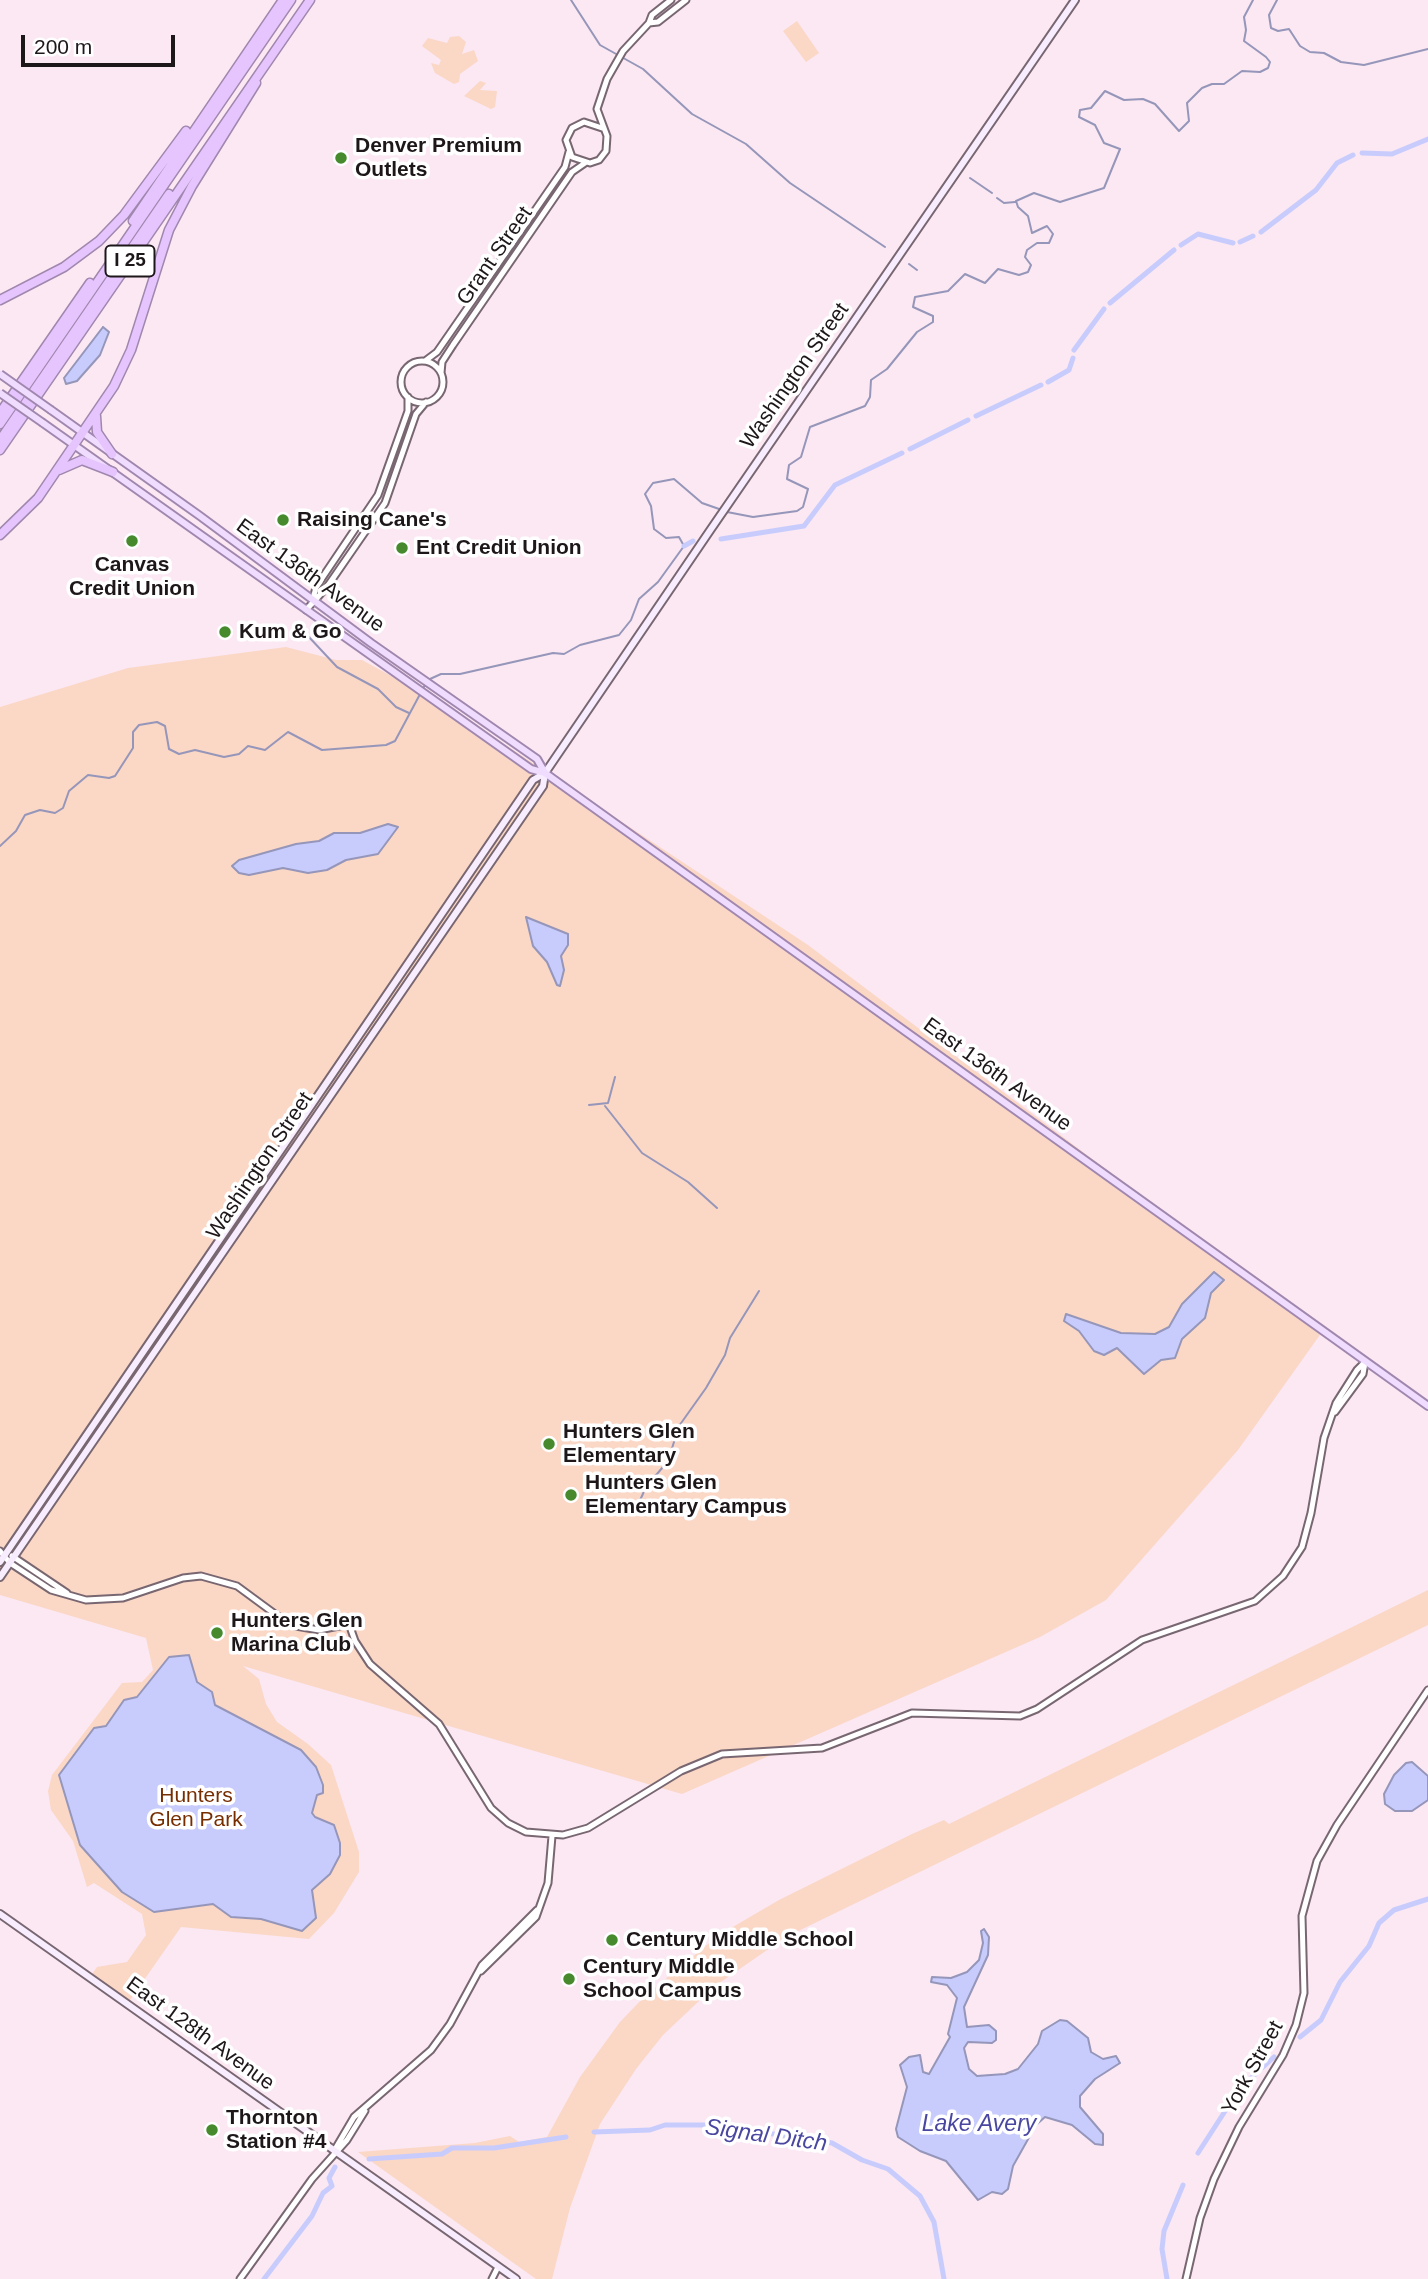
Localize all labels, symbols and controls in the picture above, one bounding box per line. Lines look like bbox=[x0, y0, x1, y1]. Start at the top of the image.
scale bar bbox=[24, 21, 178, 65]
text: 200 m bbox=[34, 35, 92, 58]
place label: Denver Premium Outlets bbox=[355, 133, 522, 183]
marker: Denver Premium Outlets bbox=[333, 150, 349, 166]
street label: Grant Street bbox=[452, 202, 538, 310]
road number: I 25 bbox=[106, 246, 154, 276]
street label: Washington Street bbox=[735, 298, 855, 454]
place label: Raising Cane's bbox=[297, 507, 447, 533]
marker: Raising Cane's bbox=[275, 512, 291, 528]
street label: East 136th Avenue bbox=[231, 514, 389, 638]
marker: Canvas Credit Union bbox=[124, 533, 140, 549]
place label: Ent Credit Union bbox=[416, 535, 582, 561]
marker: Ent Credit Union bbox=[394, 540, 410, 556]
place label: Canvas Credit Union bbox=[69, 552, 195, 602]
place label: Kum & Go bbox=[239, 619, 342, 645]
marker: Kum & Go bbox=[217, 624, 233, 640]
street label: East 136th Avenue bbox=[918, 1013, 1076, 1137]
street label: Washington Street bbox=[201, 1088, 319, 1244]
place label: Hunters Glen Elementary bbox=[563, 1419, 695, 1469]
marker: Hunters Glen Elementary bbox=[541, 1436, 557, 1452]
place label: Hunters Glen Elementary Campus bbox=[585, 1470, 787, 1520]
marker: Hunters Glen Elementary Campus bbox=[563, 1487, 579, 1503]
place label: Hunters Glen Marina Club bbox=[231, 1608, 363, 1658]
marker: Hunters Glen Marina Club bbox=[209, 1625, 225, 1641]
park label: Hunters Glen Park bbox=[149, 1783, 243, 1833]
place label: Century Middle School bbox=[626, 1927, 854, 1953]
marker: Century Middle School bbox=[604, 1932, 620, 1948]
place label: Century Middle School Campus bbox=[583, 1954, 742, 2004]
marker: Century Middle School Campus bbox=[561, 1971, 577, 1987]
street label: East 128th Avenue bbox=[121, 1972, 279, 2096]
street label: York Street bbox=[1217, 2017, 1289, 2119]
place label: Thornton Station #4 bbox=[226, 2105, 326, 2155]
water label: Lake Avery bbox=[922, 2111, 1036, 2139]
water label: Signal Ditch bbox=[703, 2114, 829, 2158]
marker: Thornton Station #4 bbox=[204, 2122, 220, 2138]

